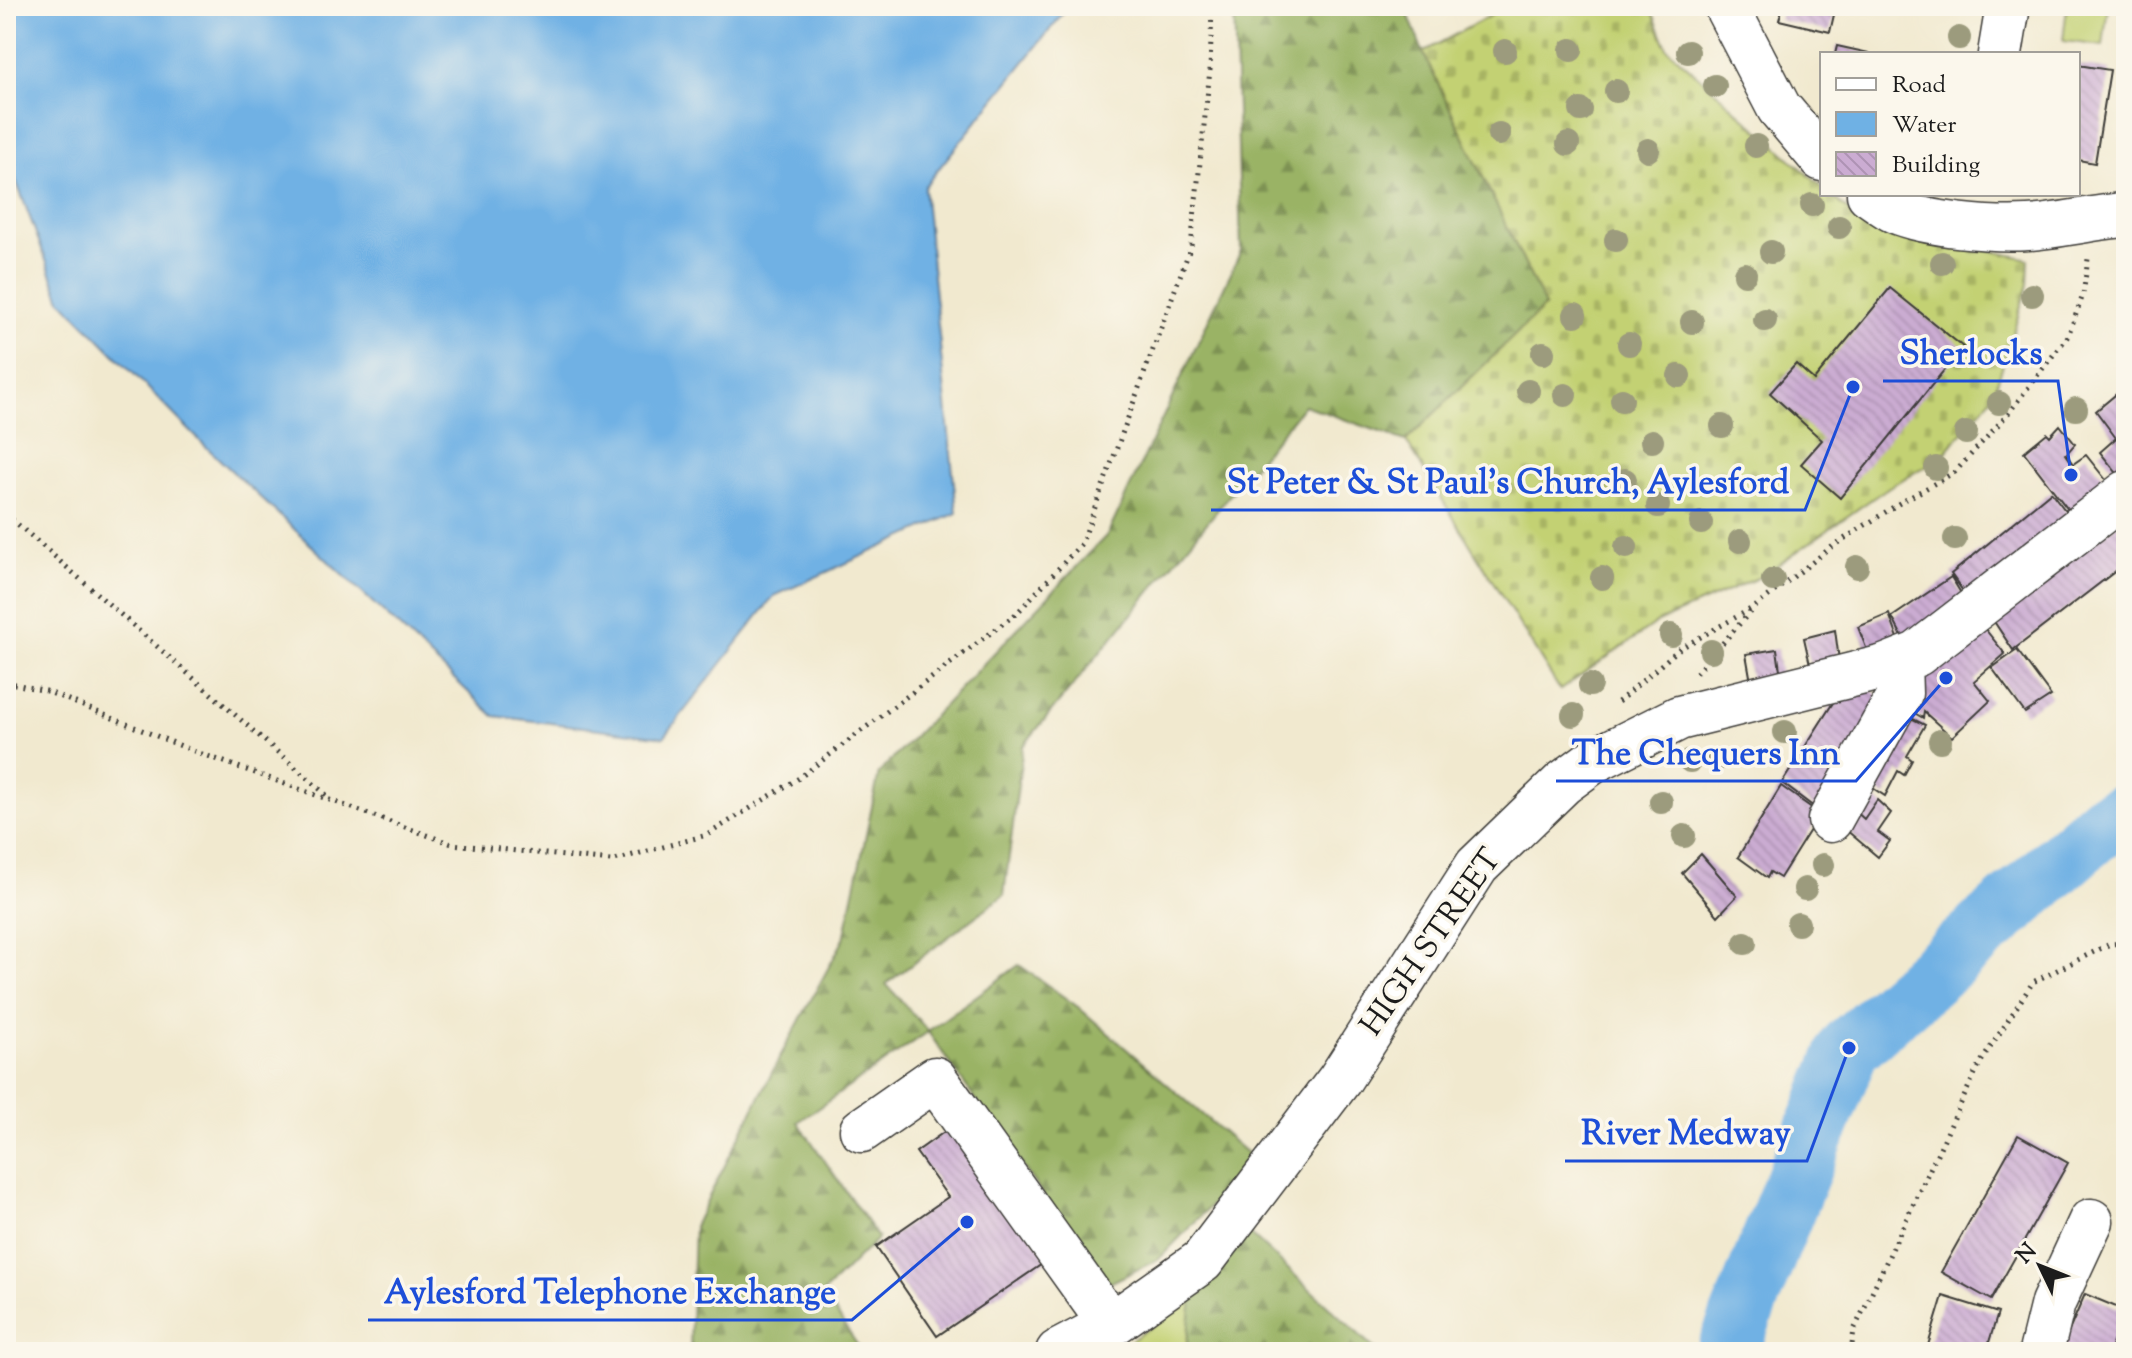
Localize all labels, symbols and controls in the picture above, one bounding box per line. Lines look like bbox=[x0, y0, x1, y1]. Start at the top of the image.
legend bbox=[1820, 52, 2080, 196]
text: Road bbox=[1892, 69, 1946, 103]
text: Water bbox=[1892, 109, 1956, 143]
text: Building bbox=[1892, 149, 1981, 183]
callout: Sherlocks bbox=[1883, 323, 2058, 381]
text: Sherlocks bbox=[1899, 331, 2043, 380]
callout: St Peter & St Paul's Church, Aylesford bbox=[1211, 452, 1805, 510]
text: St Peter & St Paul's Church, Aylesford bbox=[1227, 460, 1790, 509]
callout: The Chequers Inn bbox=[1556, 723, 1856, 781]
text: The Chequers Inn bbox=[1572, 731, 1840, 780]
street label: HIGH STREET bbox=[1350, 840, 1514, 1046]
callout: River Medway bbox=[1565, 1103, 1807, 1161]
text: River Medway bbox=[1581, 1111, 1791, 1160]
north arrow bbox=[2000, 1226, 2080, 1306]
text: N bbox=[2010, 1237, 2046, 1272]
callout: Aylesford Telephone Exchange bbox=[368, 1262, 852, 1320]
text: Aylesford Telephone Exchange bbox=[384, 1270, 836, 1319]

